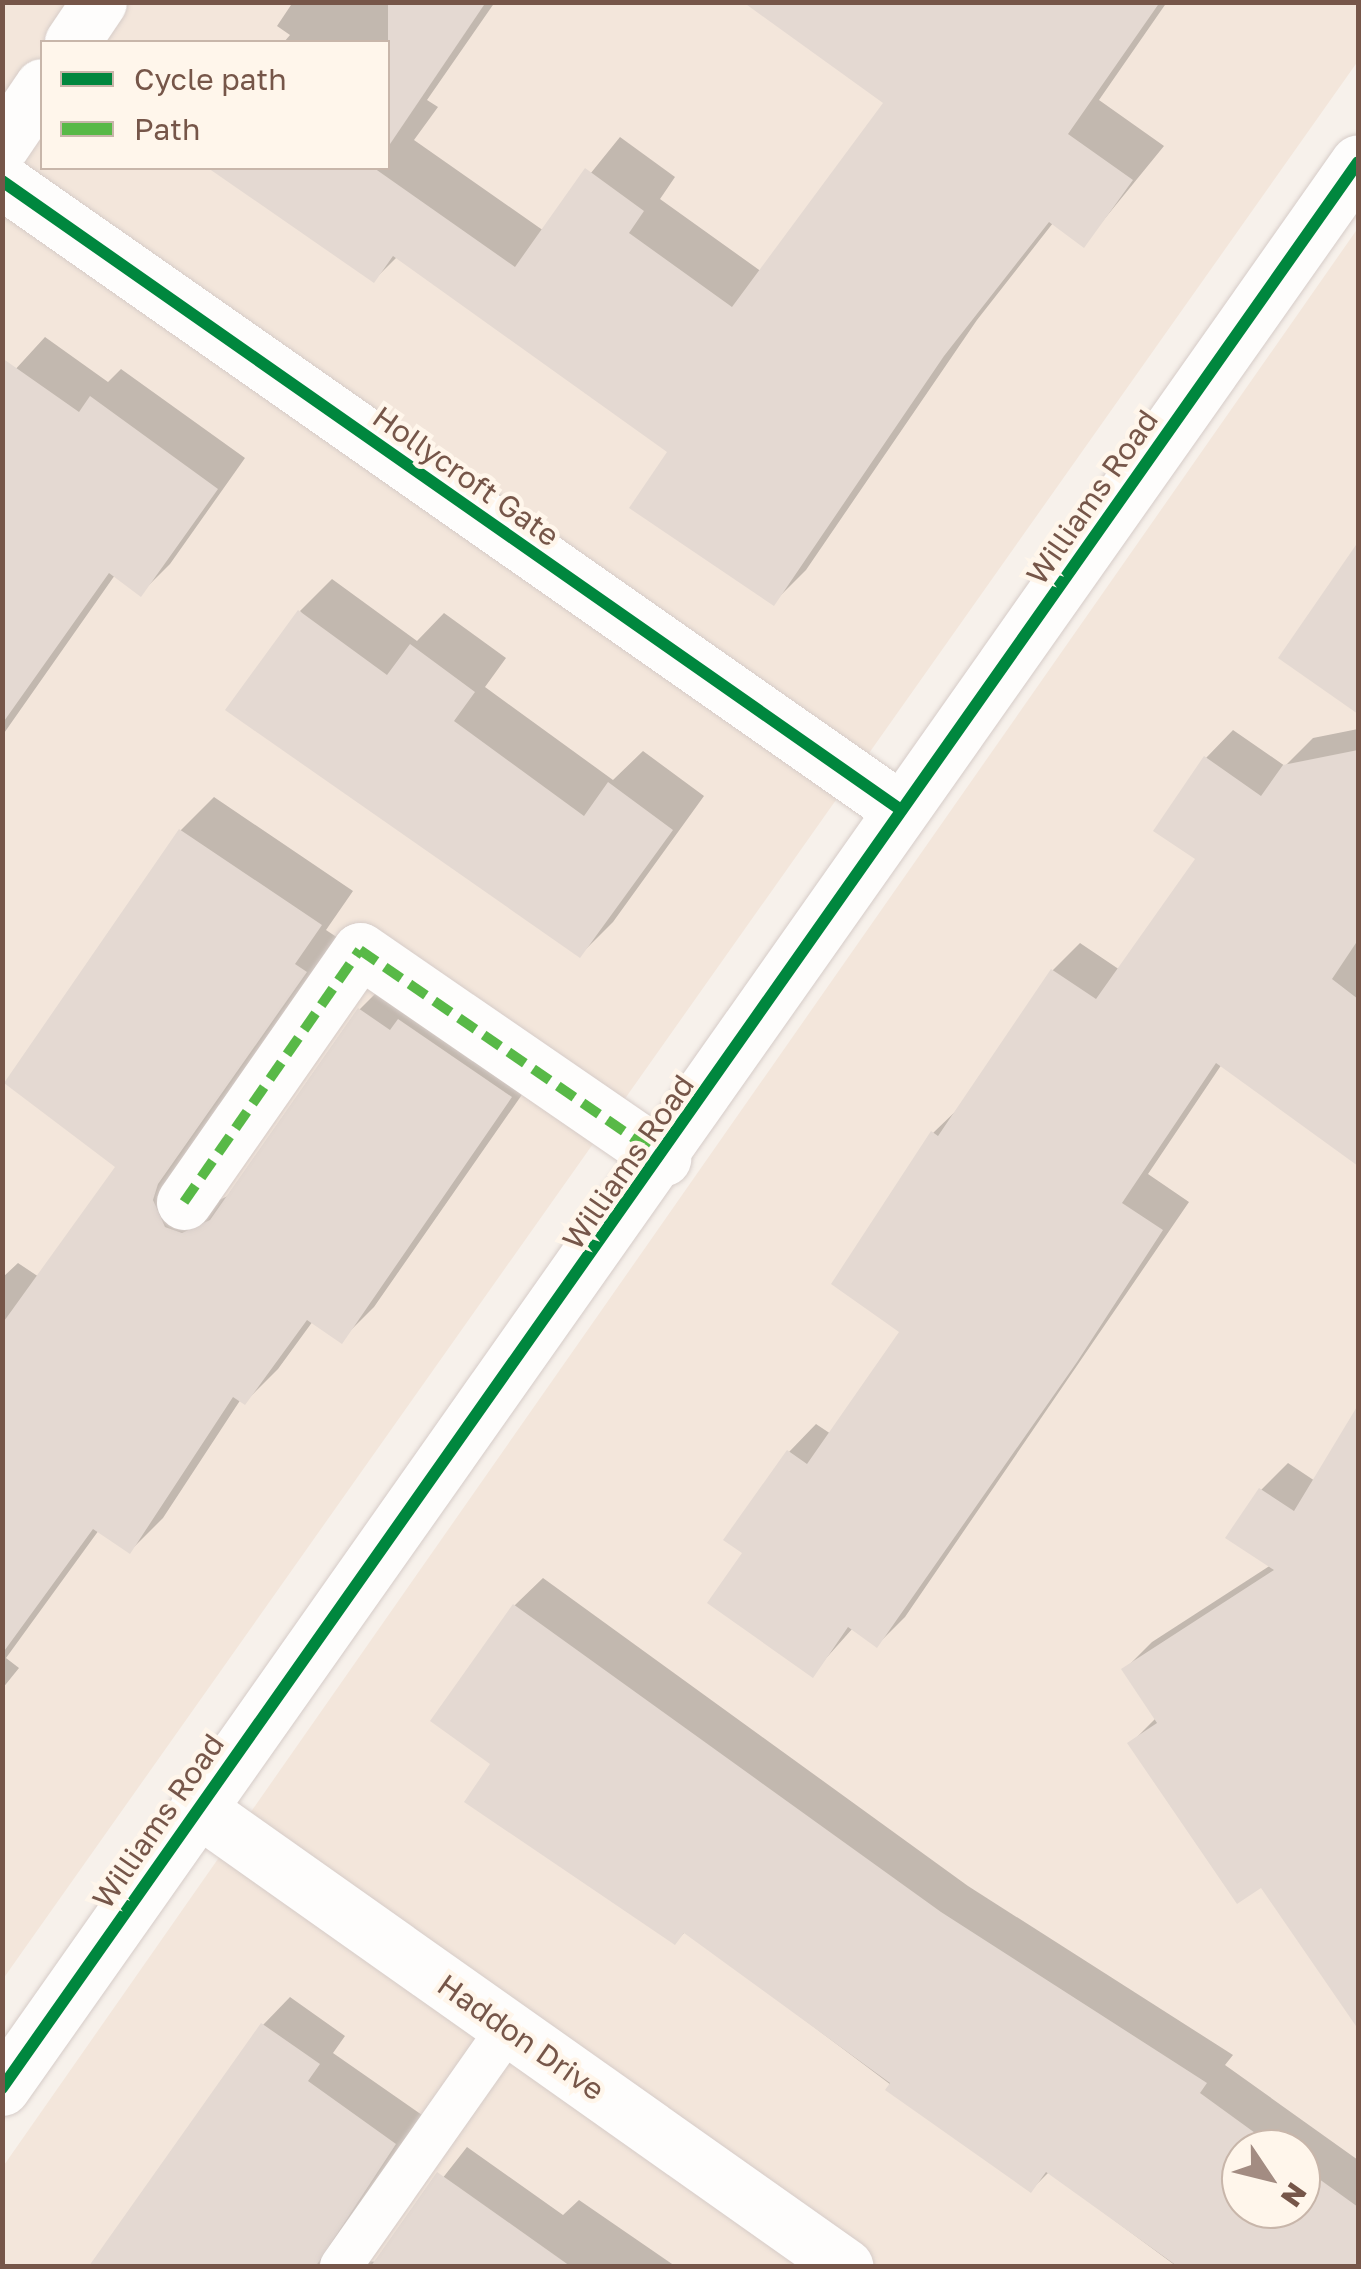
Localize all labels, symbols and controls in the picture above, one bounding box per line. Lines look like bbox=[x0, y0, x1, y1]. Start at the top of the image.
legend bbox=[40, 40, 390, 170]
text: Cycle path bbox=[134, 61, 287, 97]
text: Path bbox=[134, 111, 200, 147]
street label: Hollycroft Gate bbox=[366, 398, 566, 554]
street label: Williams Road bbox=[1019, 403, 1165, 591]
street label: Williams Road bbox=[555, 1068, 701, 1256]
street label: Williams Road bbox=[85, 1727, 231, 1915]
street label: Haddon Drive bbox=[431, 1966, 611, 2108]
north arrow bbox=[1221, 2129, 1321, 2229]
text: N bbox=[1275, 2177, 1314, 2214]

